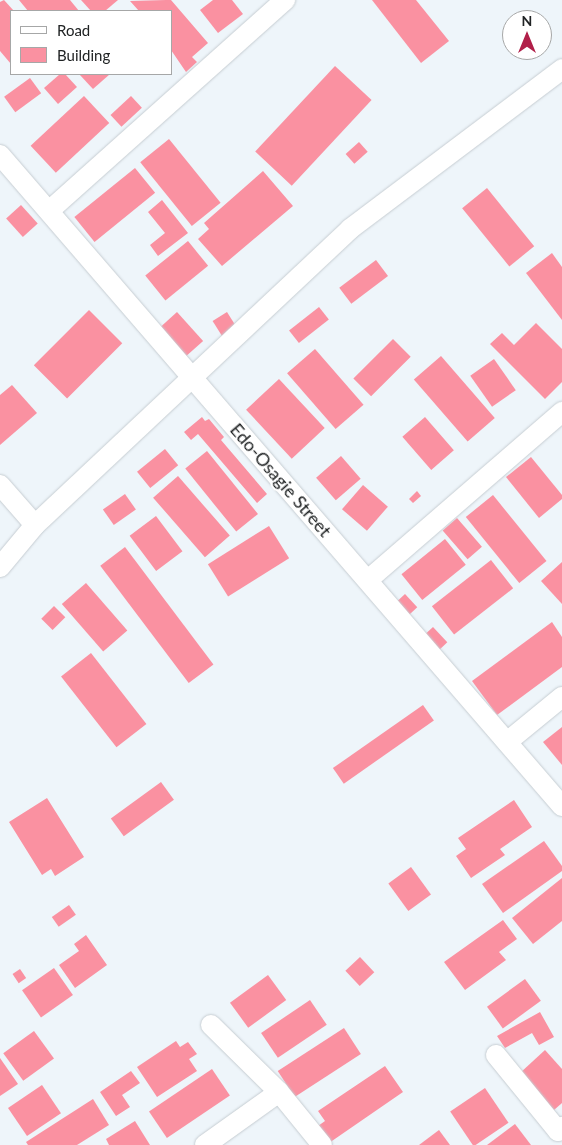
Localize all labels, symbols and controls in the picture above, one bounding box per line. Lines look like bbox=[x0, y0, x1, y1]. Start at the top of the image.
legend bbox=[10, 10, 172, 75]
north arrow bbox=[502, 10, 552, 60]
text: N bbox=[522, 12, 532, 29]
text: Road bbox=[57, 21, 90, 39]
text: Building bbox=[57, 46, 110, 64]
street label: Edo-Osagie Street bbox=[226, 419, 336, 541]

